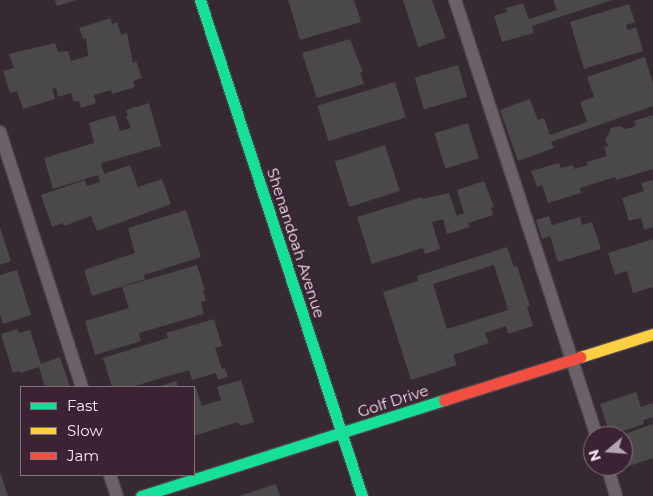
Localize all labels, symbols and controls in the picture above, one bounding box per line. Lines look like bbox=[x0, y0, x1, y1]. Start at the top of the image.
street label: Shenandoah Avenue bbox=[263, 166, 329, 320]
street label: Golf Drive bbox=[355, 381, 431, 421]
legend bbox=[20, 386, 195, 476]
text: Fast bbox=[67, 396, 98, 415]
text: Slow bbox=[67, 421, 103, 440]
north arrow bbox=[583, 426, 633, 476]
text: Jam bbox=[67, 446, 99, 465]
text: N bbox=[584, 447, 605, 463]

